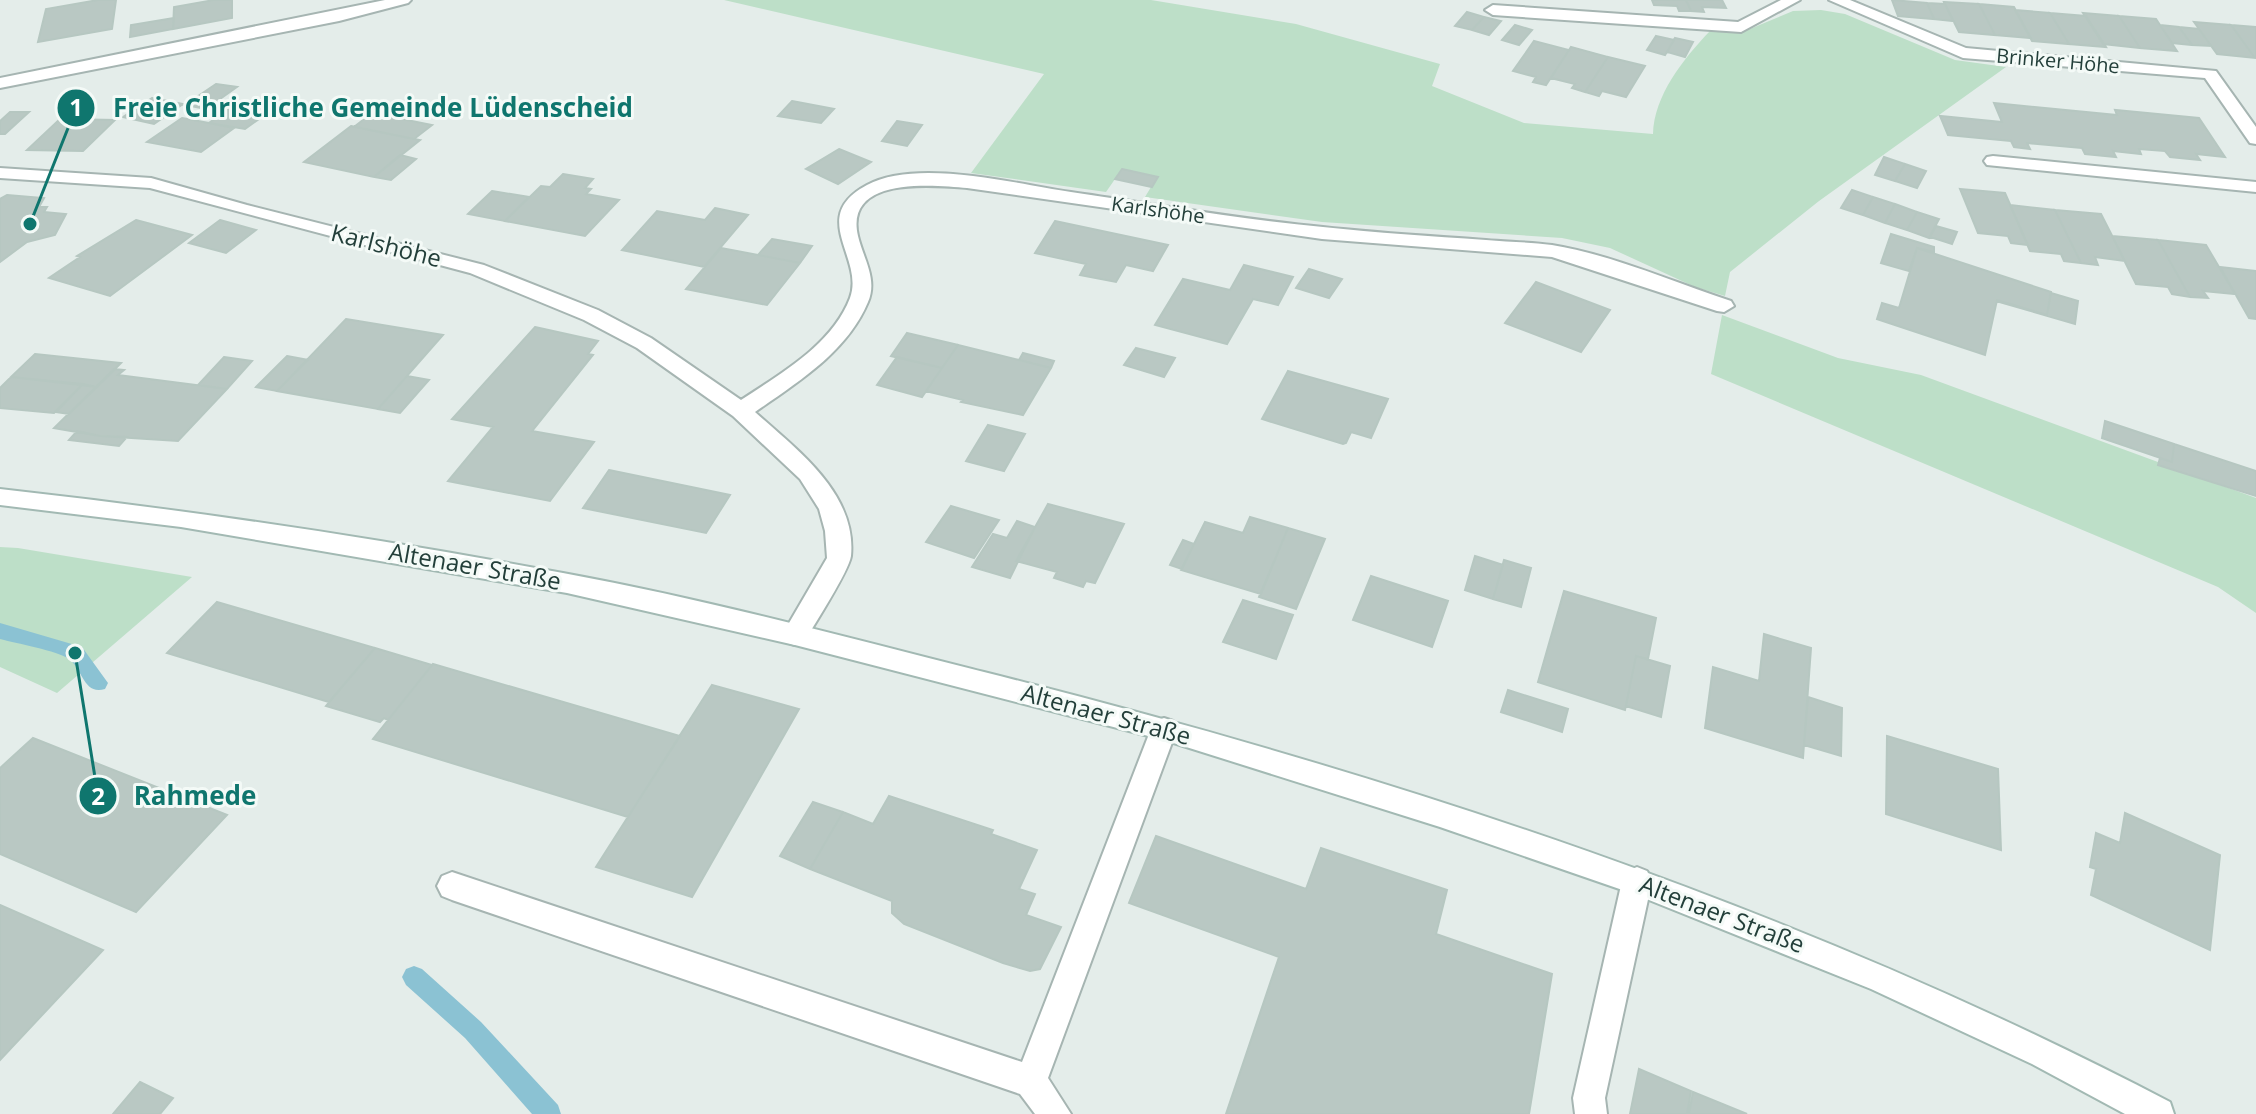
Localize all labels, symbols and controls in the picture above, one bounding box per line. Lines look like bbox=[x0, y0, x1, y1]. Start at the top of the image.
street label: Brinker Höhe bbox=[1995, 42, 2121, 79]
callout: Freie Christliche Gemeinde Lüdenscheid bbox=[56, 83, 649, 133]
text: Freie Christliche Gemeinde Lüdenscheid bbox=[113, 89, 633, 125]
text: 1 bbox=[69, 90, 83, 123]
street label: Karlshöhe bbox=[1110, 190, 1206, 229]
street label: Karlshöhe bbox=[328, 215, 445, 274]
street label: Altenaer Straße bbox=[387, 534, 564, 597]
street label: Altenaer Straße bbox=[1018, 675, 1195, 752]
callout: Rahmede bbox=[78, 771, 273, 821]
text: Rahmede bbox=[134, 777, 256, 813]
text: 2 bbox=[91, 779, 105, 812]
street label: Altenaer Straße bbox=[1635, 867, 1810, 960]

